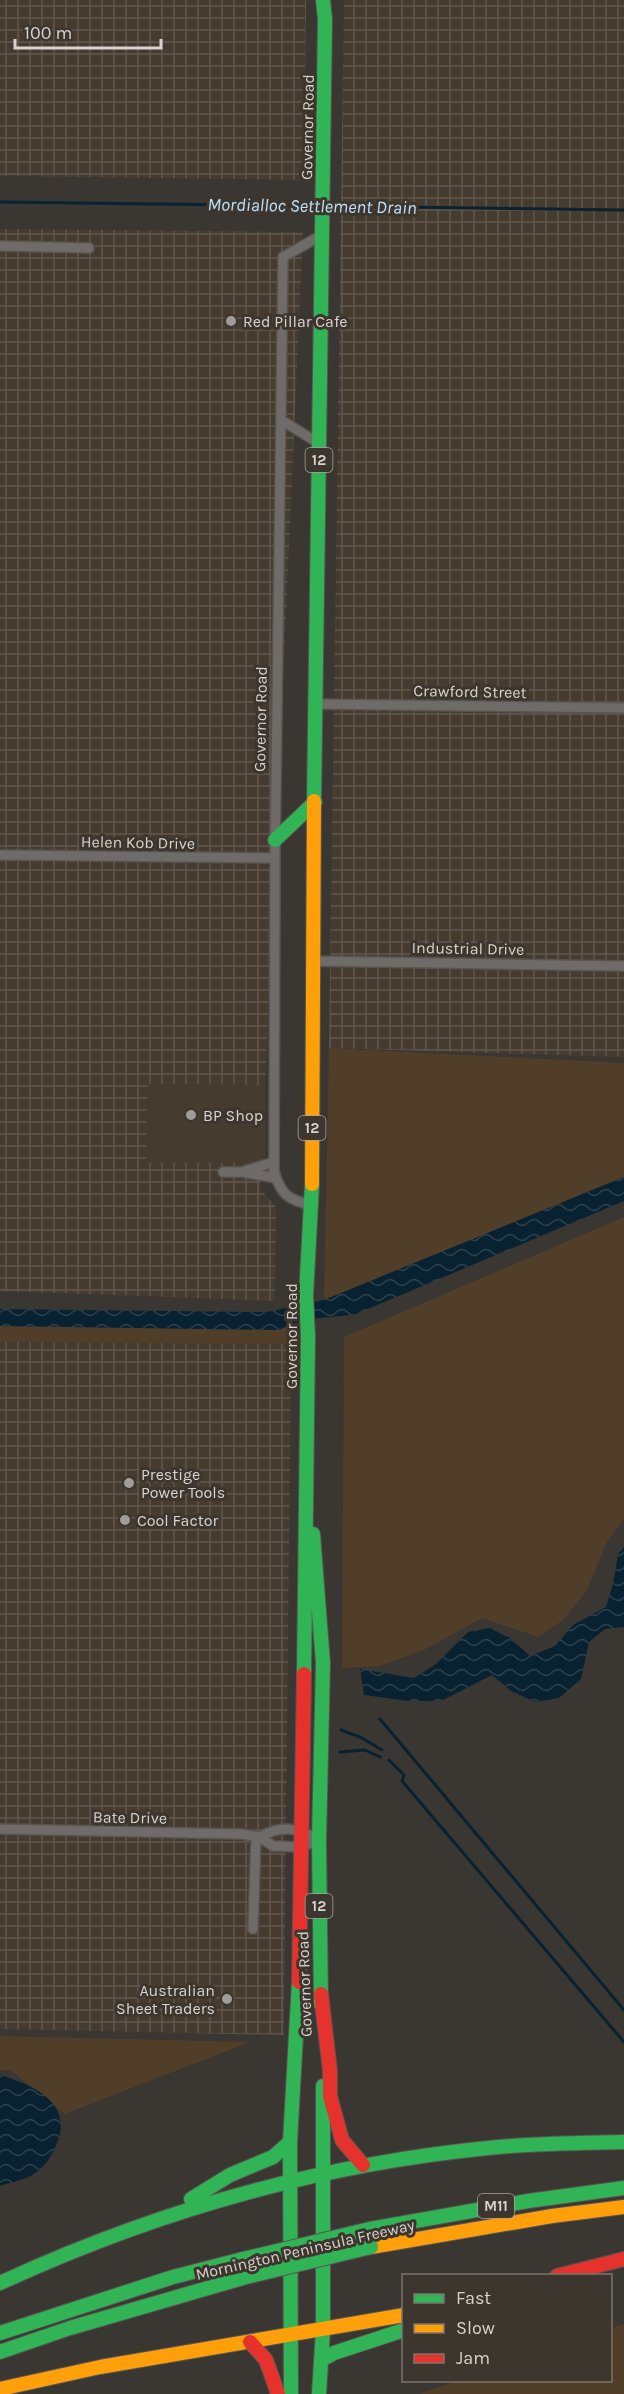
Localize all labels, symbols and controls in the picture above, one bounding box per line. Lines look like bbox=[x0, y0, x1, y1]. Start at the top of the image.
scale bar bbox=[15, 12, 160, 50]
text: 100 m bbox=[24, 22, 72, 44]
street label: Governor Road bbox=[297, 74, 318, 180]
water label: Mordialloc Settlement Drain bbox=[207, 193, 417, 219]
place label: Red Pillar Cafe bbox=[243, 312, 348, 331]
marker: Red Pillar Cafe bbox=[224, 314, 238, 328]
road number: 12 bbox=[306, 448, 332, 472]
street label: Governor Road bbox=[250, 666, 271, 772]
street label: Crawford Street bbox=[413, 681, 527, 702]
street label: Helen Kob Drive bbox=[81, 832, 195, 853]
street label: Industrial Drive bbox=[411, 938, 525, 959]
place label: BP Shop bbox=[203, 1106, 263, 1125]
marker: BP Shop bbox=[184, 1108, 198, 1122]
road number: 12 bbox=[298, 1116, 326, 1140]
street label: Governor Road bbox=[282, 1283, 301, 1389]
place label: Prestige Power Tools bbox=[141, 1465, 225, 1502]
marker: Prestige Power Tools bbox=[122, 1476, 136, 1490]
place label: Cool Factor bbox=[137, 1511, 218, 1530]
marker: Cool Factor bbox=[118, 1513, 132, 1527]
street label: Bate Drive bbox=[93, 1807, 167, 1828]
road number: 12 bbox=[306, 1894, 332, 1918]
street label: Governor Road bbox=[293, 1931, 316, 2037]
place label: Australian Sheet Traders bbox=[116, 1981, 215, 2018]
marker: Australian Sheet Traders bbox=[220, 1992, 234, 2006]
road number: M11 bbox=[478, 2194, 514, 2218]
street label: Mornington Peninsula Freeway bbox=[194, 2215, 417, 2284]
legend bbox=[402, 2274, 612, 2382]
text: Fast bbox=[456, 2287, 491, 2309]
text: Slow bbox=[456, 2317, 495, 2339]
text: Jam bbox=[456, 2347, 490, 2369]

